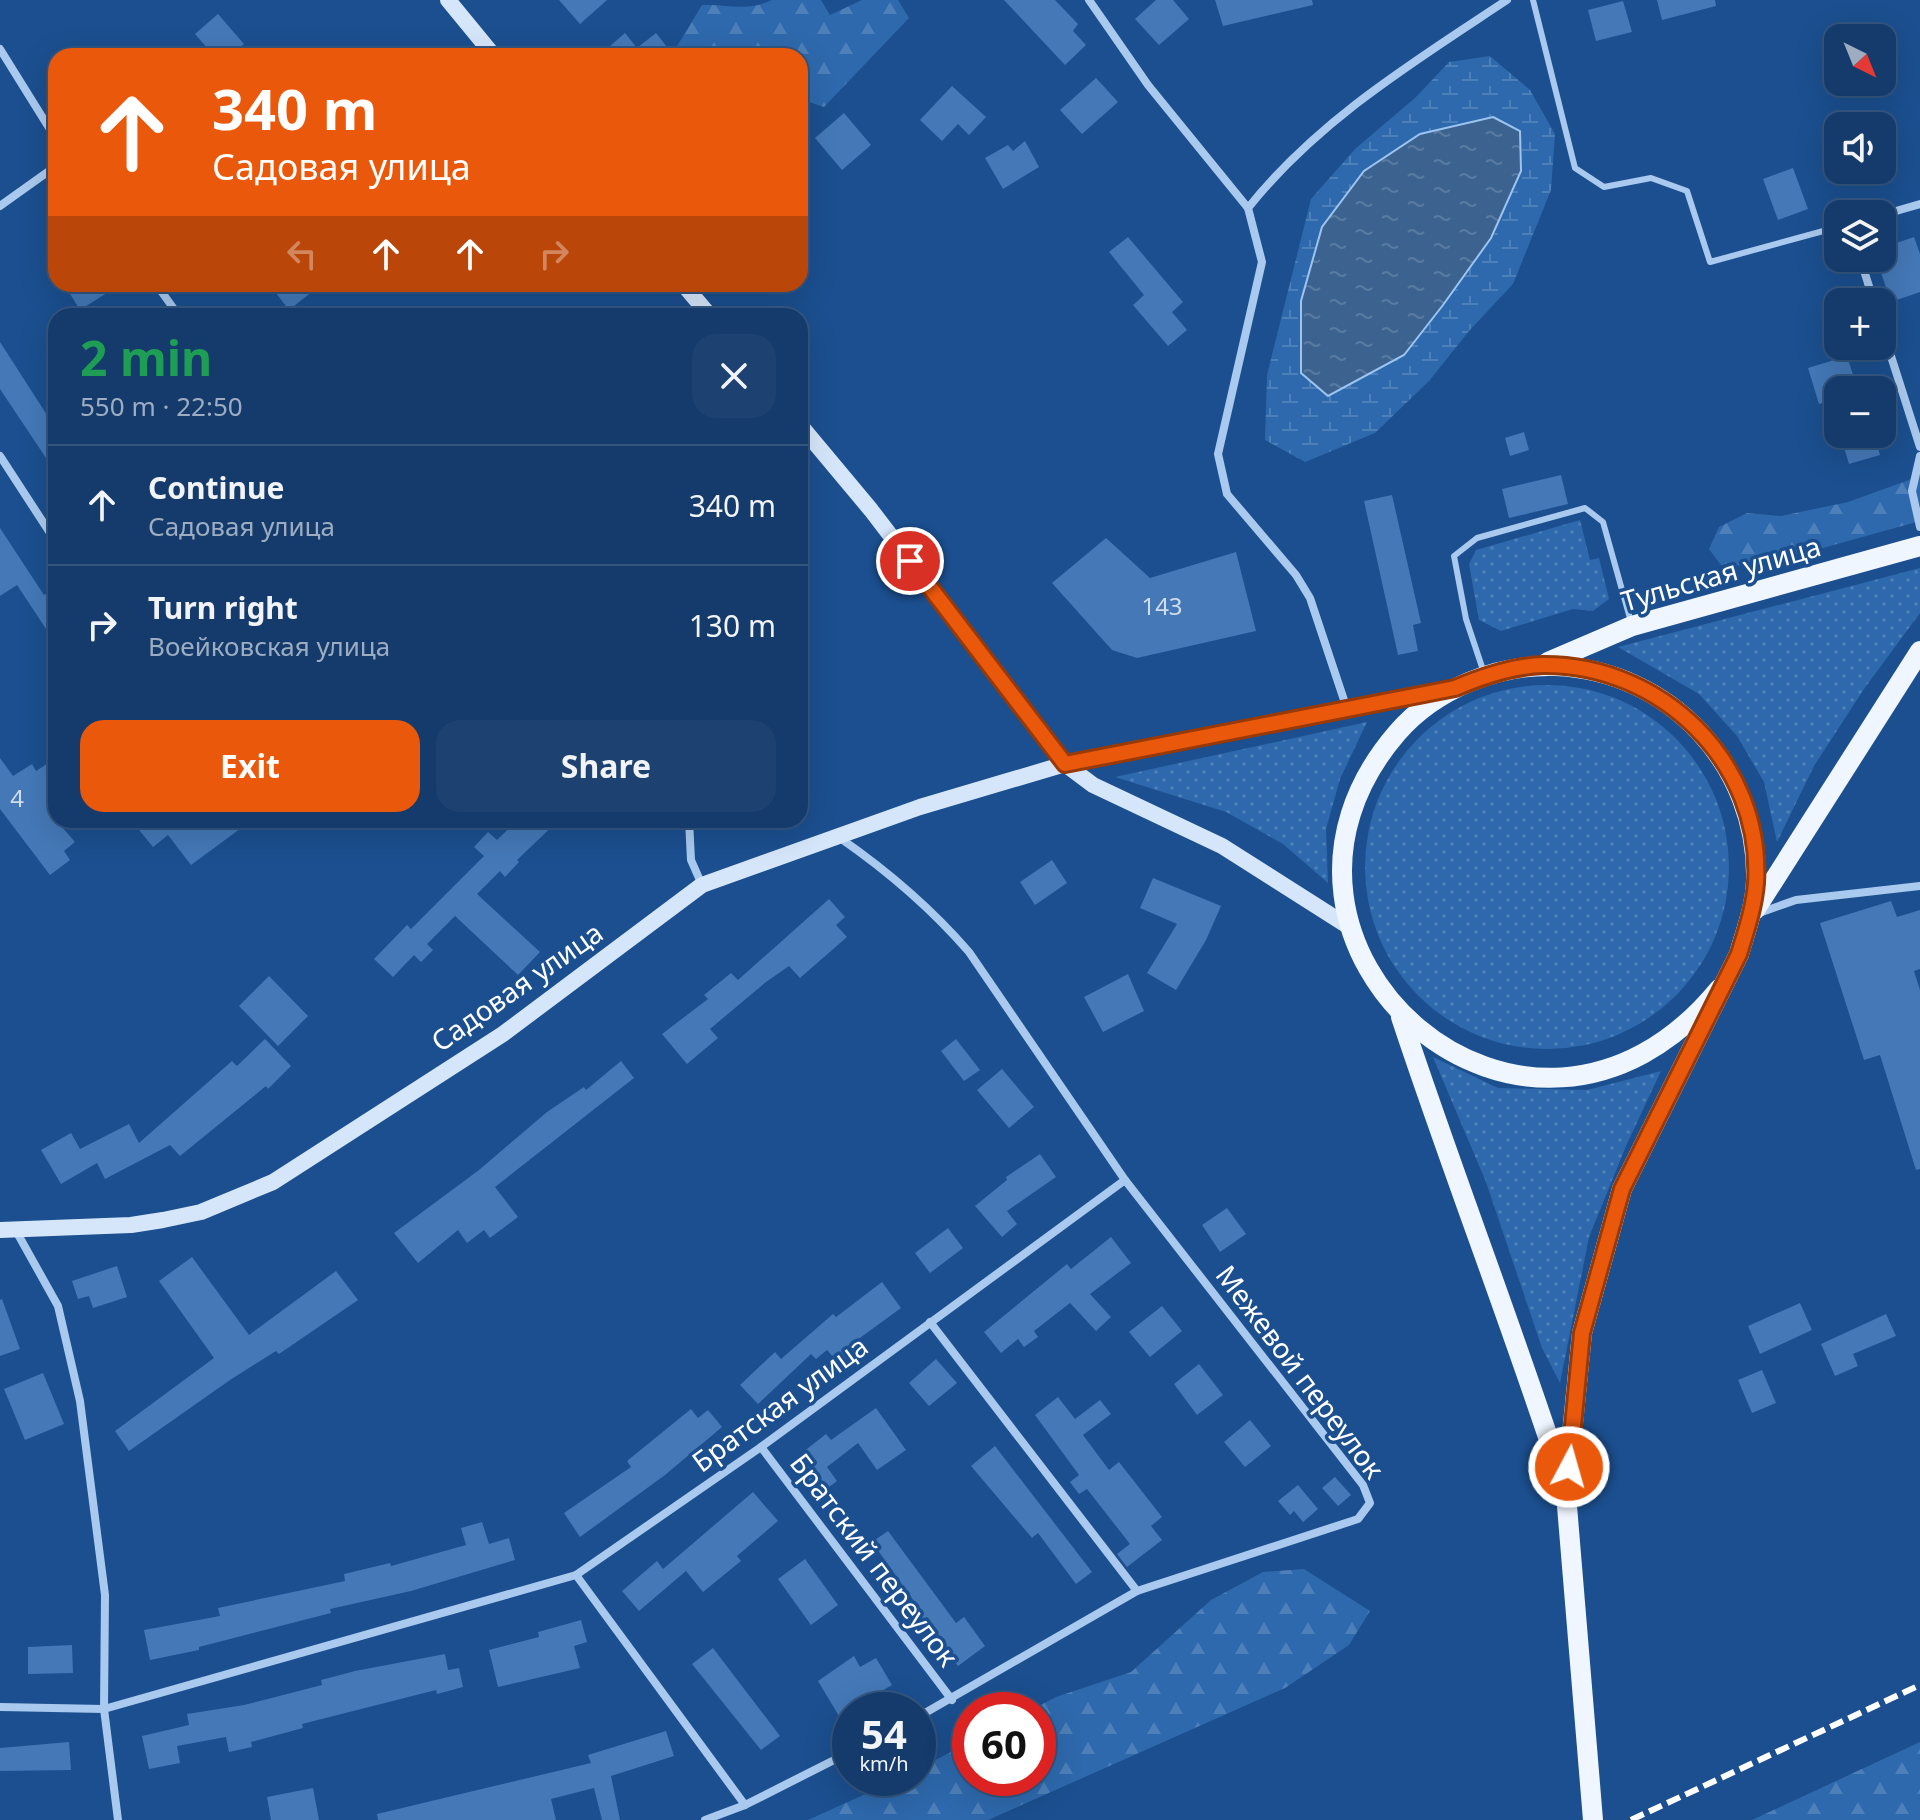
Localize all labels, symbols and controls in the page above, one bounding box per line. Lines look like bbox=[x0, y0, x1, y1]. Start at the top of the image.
north arrow bbox=[1824, 24, 1896, 96]
map controls bbox=[1824, 24, 1896, 448]
text: 340 m bbox=[212, 70, 377, 146]
icon: ahead bbox=[80, 80, 184, 184]
button: sound bbox=[1824, 112, 1896, 184]
text: Садовая улица bbox=[212, 142, 471, 191]
button: layers bbox=[1824, 200, 1896, 272]
icon: left bbox=[280, 232, 324, 276]
icon: ahead bbox=[364, 232, 408, 276]
icon: ahead bbox=[448, 232, 492, 276]
icon: right bbox=[532, 232, 576, 276]
button: + bbox=[1824, 288, 1896, 360]
text: 2 min bbox=[80, 325, 212, 390]
button: close bbox=[692, 334, 776, 418]
button: − bbox=[1824, 376, 1896, 448]
text: 550 m · 22:50 bbox=[80, 388, 243, 424]
text: Continue bbox=[148, 467, 284, 508]
icon: ahead bbox=[80, 483, 124, 527]
text: 340 m bbox=[689, 485, 776, 526]
text: Садовая улица bbox=[148, 508, 335, 544]
street label: Тульская улица bbox=[1616, 526, 1825, 620]
pin bbox=[876, 527, 944, 595]
icon: arrive bbox=[888, 539, 932, 583]
text: Turn right bbox=[148, 587, 298, 628]
house number: 143 bbox=[1141, 589, 1183, 622]
icon: right bbox=[80, 603, 124, 647]
text: 130 m bbox=[689, 605, 776, 646]
text: Воейковская улица bbox=[148, 628, 390, 664]
button: Exit bbox=[80, 720, 420, 812]
button: Share bbox=[436, 720, 776, 812]
house number: 4 bbox=[10, 781, 24, 814]
street label: Садовая улица bbox=[423, 913, 610, 1059]
street label: Межевой переулок bbox=[1208, 1257, 1394, 1486]
street label: Братская улица bbox=[684, 1326, 875, 1480]
position arrow bbox=[1527, 1425, 1611, 1509]
street label: Братский переулок bbox=[782, 1445, 968, 1674]
speed limit sign: 60 bbox=[952, 1692, 1056, 1796]
text: 54 bbox=[861, 1706, 907, 1761]
text: km/h bbox=[859, 1750, 909, 1777]

